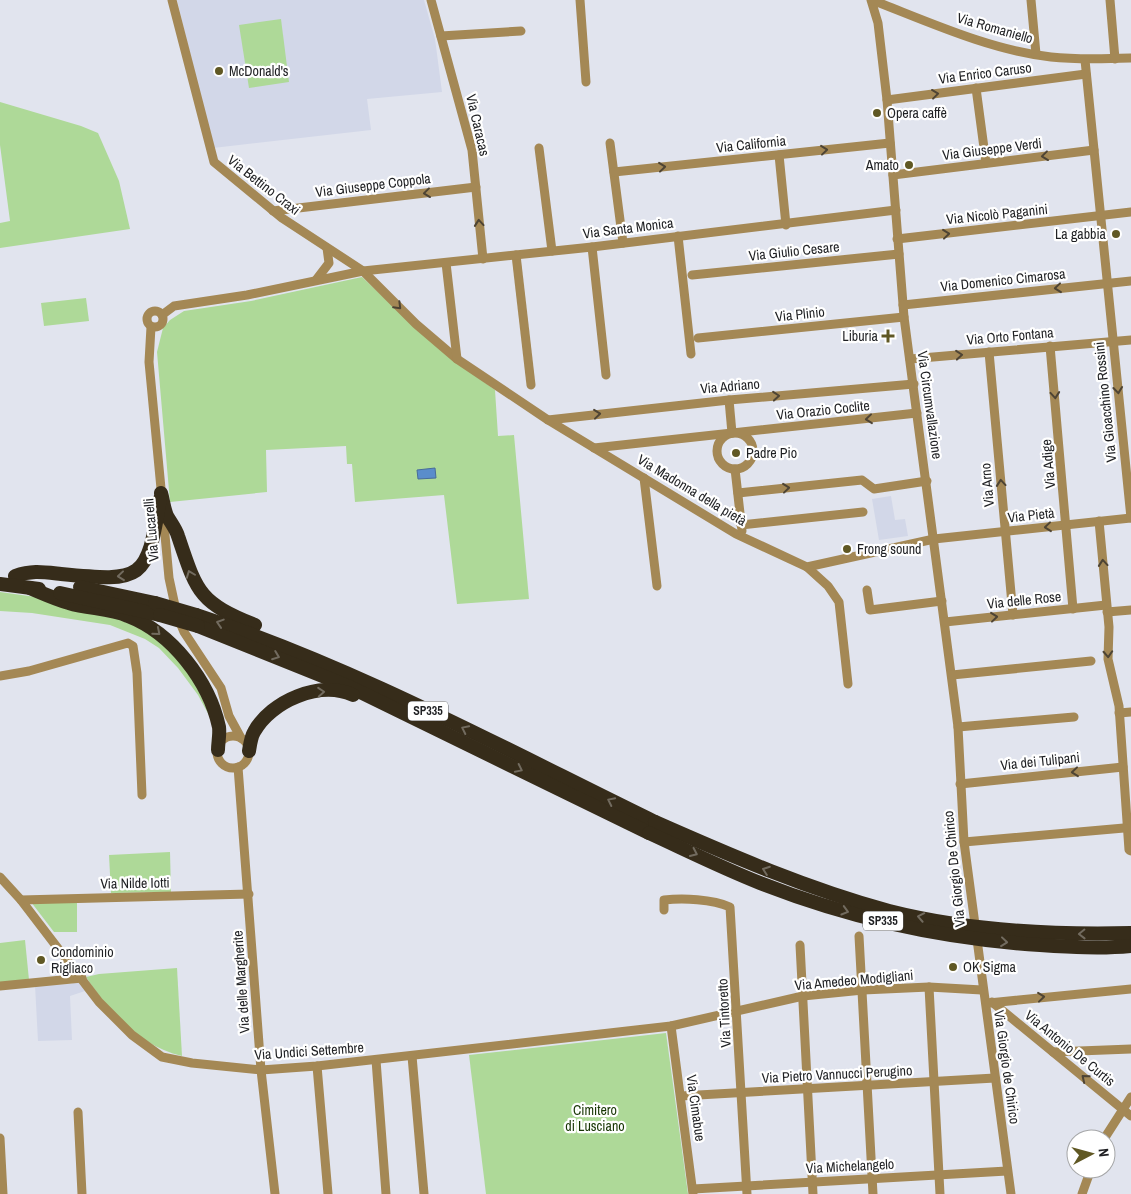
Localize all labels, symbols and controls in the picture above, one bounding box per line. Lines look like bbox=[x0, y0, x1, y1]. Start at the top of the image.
street label: Via Romaniello bbox=[955, 9, 1035, 47]
street label: Via Enrico Caruso bbox=[937, 58, 1033, 88]
place label: McDonald's bbox=[229, 62, 289, 80]
marker: McDonald's bbox=[213, 65, 225, 77]
one-way arrow bbox=[931, 89, 939, 99]
street label: Via Caracas bbox=[462, 92, 494, 158]
place label: Opera caffè bbox=[887, 104, 947, 122]
marker: Opera caffè bbox=[871, 107, 883, 119]
street label: Via California bbox=[715, 131, 787, 157]
street label: Via Giuseppe Verdi bbox=[941, 134, 1043, 164]
one-way arrow bbox=[820, 145, 828, 156]
one-way arrow bbox=[1041, 150, 1049, 161]
street label: Via Bettino Craxi bbox=[224, 151, 304, 219]
place label: Amato bbox=[865, 156, 899, 174]
marker: Amato bbox=[903, 159, 915, 171]
one-way arrow bbox=[659, 162, 667, 173]
street label: Via Giuseppe Coppola bbox=[314, 169, 432, 201]
one-way arrow bbox=[423, 187, 431, 198]
street label: Via Nicolò Paganini bbox=[945, 200, 1049, 228]
street label: Via Santa Monica bbox=[582, 213, 675, 242]
one-way arrow bbox=[474, 219, 485, 227]
place label: La gabbia bbox=[1055, 225, 1107, 243]
marker: La gabbia bbox=[1110, 228, 1122, 240]
one-way arrow bbox=[942, 229, 950, 240]
street label: Via Giulio Cesare bbox=[748, 237, 840, 265]
street label: Via Domenico Cimarosa bbox=[940, 264, 1067, 296]
one-way arrow bbox=[1054, 282, 1062, 293]
one-way arrow bbox=[392, 300, 401, 309]
street label: Via Plinio bbox=[774, 302, 826, 326]
street label: Via Orto Fontana bbox=[966, 323, 1055, 349]
place label: Liburia bbox=[842, 327, 879, 345]
marker: Liburia bbox=[882, 330, 894, 342]
street label: Via Gioacchino Rossini bbox=[1090, 341, 1120, 463]
one-way arrow bbox=[955, 349, 963, 360]
street label: Via Circumvallazione bbox=[914, 350, 946, 460]
street label: Via Adriano bbox=[699, 374, 761, 398]
one-way arrow bbox=[1112, 387, 1123, 395]
one-way arrow bbox=[772, 390, 780, 401]
one-way arrow bbox=[1049, 391, 1060, 399]
street label: Via Orazio Coclite bbox=[776, 396, 870, 424]
one-way arrow bbox=[593, 409, 601, 420]
one-way arrow bbox=[865, 413, 873, 424]
street label: Via Adige bbox=[1037, 439, 1059, 489]
place label: Padre Pio bbox=[746, 444, 797, 462]
marker: Padre Pio bbox=[730, 447, 742, 459]
street label: Via Madonna della pietà bbox=[634, 450, 750, 530]
street label: Via Arno bbox=[976, 462, 998, 508]
one-way arrow bbox=[995, 479, 1006, 487]
one-way arrow bbox=[782, 483, 790, 494]
street label: Via Lucarelli bbox=[139, 498, 163, 562]
street label: Via Pietà bbox=[1007, 504, 1056, 526]
one-way arrow bbox=[1043, 521, 1051, 532]
place label: Frong sound bbox=[857, 540, 921, 558]
marker: Frong sound bbox=[841, 543, 853, 555]
one-way arrow bbox=[1097, 559, 1108, 567]
one-way arrow bbox=[116, 570, 124, 581]
one-way arrow bbox=[186, 570, 197, 579]
street label: Via delle Rose bbox=[986, 587, 1062, 613]
one-way arrow bbox=[990, 612, 998, 623]
one-way arrow bbox=[216, 618, 225, 628]
one-way arrow bbox=[151, 626, 160, 635]
one-way arrow bbox=[1103, 650, 1114, 658]
one-way arrow bbox=[272, 651, 280, 661]
one-way arrow bbox=[317, 687, 325, 698]
road number: SP335 bbox=[408, 701, 448, 720]
one-way arrow bbox=[461, 725, 470, 735]
street label: Via dei Tulipani bbox=[999, 748, 1081, 774]
one-way arrow bbox=[514, 763, 523, 773]
one-way arrow bbox=[1070, 766, 1078, 777]
one-way arrow bbox=[607, 797, 616, 807]
street label: Via Giorgio De Chirico bbox=[939, 810, 969, 928]
one-way arrow bbox=[689, 847, 698, 858]
one-way arrow bbox=[762, 866, 770, 876]
street label: Via Nilde Iotti bbox=[100, 873, 170, 893]
one-way arrow bbox=[841, 905, 849, 915]
road number: SP335 bbox=[863, 911, 903, 930]
one-way arrow bbox=[917, 912, 925, 923]
one-way arrow bbox=[1078, 929, 1086, 939]
street label: Via delle Margherite bbox=[228, 930, 254, 1034]
one-way arrow bbox=[1001, 937, 1009, 948]
place label: Condominio Rigliaco bbox=[51, 943, 114, 977]
marker: Condominio Rigliaco bbox=[35, 954, 47, 966]
place label: OK Sigma bbox=[963, 958, 1017, 976]
marker: OK Sigma bbox=[947, 961, 959, 973]
street label: Via Amedeo Modigliani bbox=[794, 966, 914, 994]
street label: Via Tintoretto bbox=[713, 978, 735, 1048]
one-way arrow bbox=[1037, 992, 1045, 1003]
street label: Via Antonio De Curtis bbox=[1021, 1006, 1119, 1090]
street label: Via Giorgio de Chirico bbox=[990, 1009, 1024, 1125]
street label: Via Undici Settembre bbox=[254, 1038, 364, 1064]
street label: Via Pietro Vannucci Perugino bbox=[761, 1061, 913, 1087]
street label: Via Cimabue bbox=[682, 1074, 710, 1142]
one-way arrow bbox=[1082, 1076, 1091, 1084]
park label: Cimitero di Lusciano bbox=[565, 1101, 625, 1135]
north arrow bbox=[1066, 1129, 1116, 1179]
text: N bbox=[1095, 1148, 1113, 1158]
street label: Via Michelangelo bbox=[805, 1155, 895, 1177]

